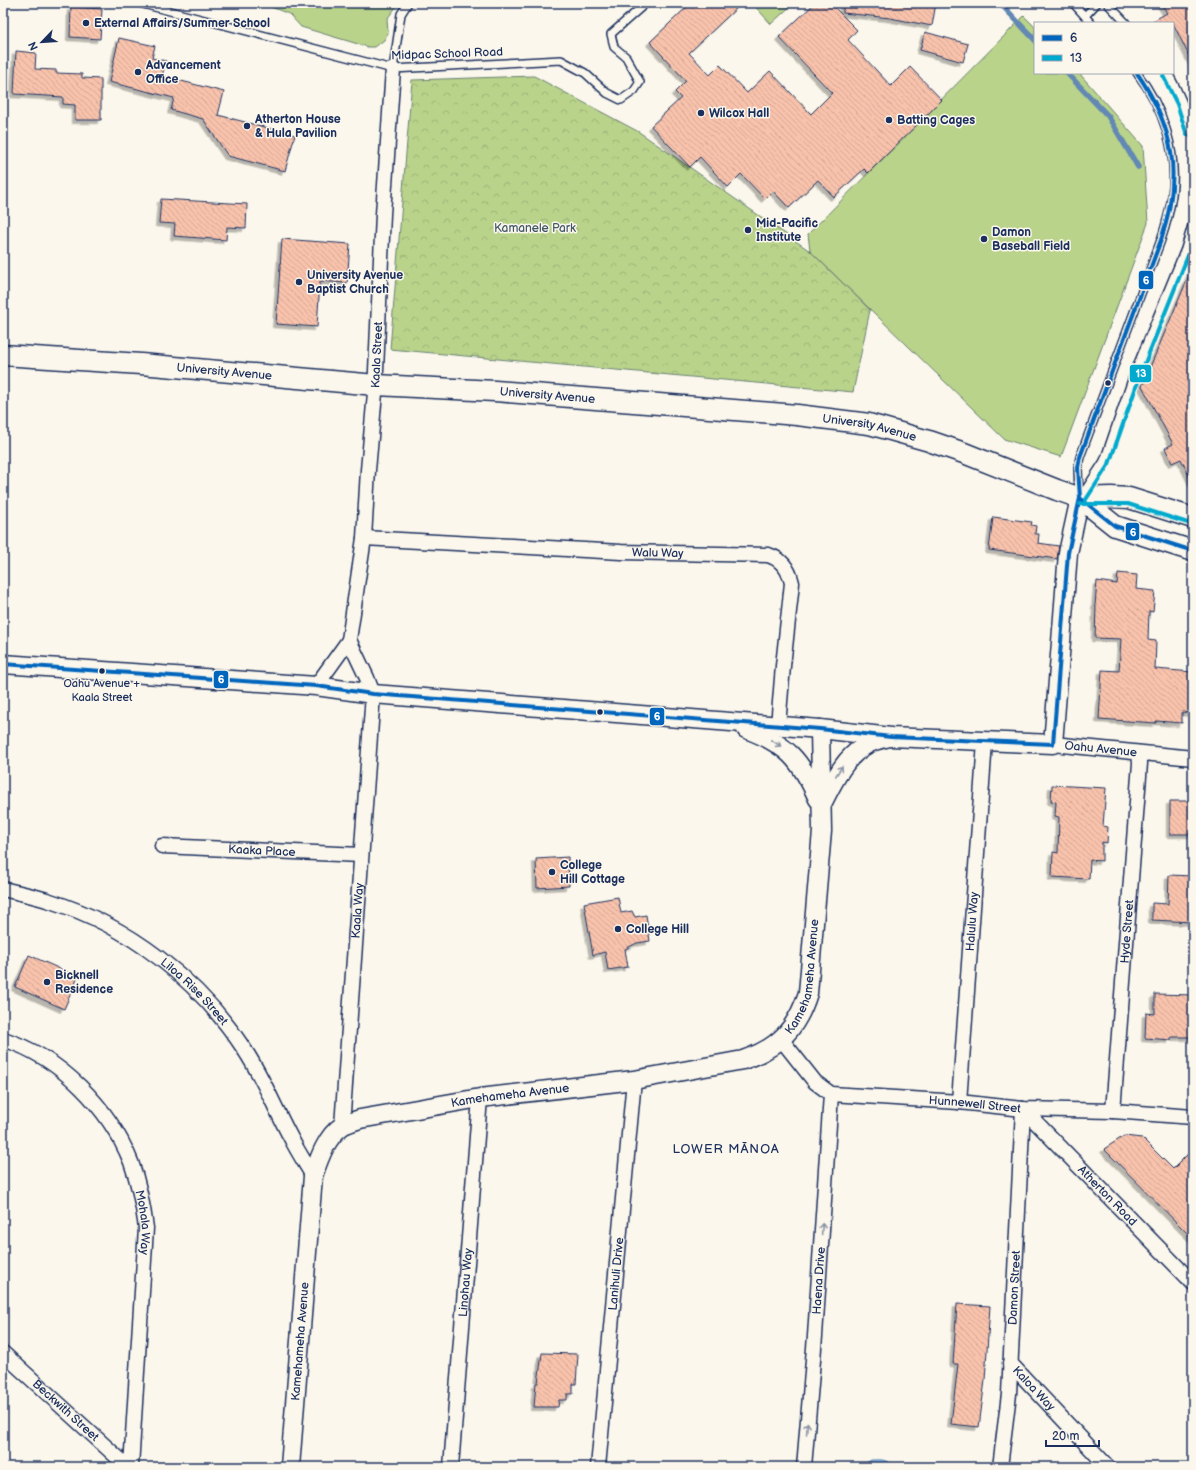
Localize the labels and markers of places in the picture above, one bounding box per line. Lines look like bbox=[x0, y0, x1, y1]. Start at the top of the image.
place label: External Affairs/Summer School bbox=[94, 16, 270, 31]
marker: External Affairs/Summer School bbox=[81, 18, 91, 28]
place label: Advancement Office bbox=[145, 58, 221, 87]
marker: Advancement Office bbox=[133, 67, 143, 77]
place label: Wilcox Hall bbox=[709, 106, 769, 121]
marker: Wilcox Hall bbox=[696, 108, 706, 118]
place label: Atherton House & Hula Pavilion bbox=[254, 112, 341, 141]
place label: Batting Cages bbox=[897, 113, 975, 128]
marker: Batting Cages bbox=[884, 115, 894, 125]
marker: Atherton House & Hula Pavilion bbox=[242, 121, 252, 131]
place label: Mid-Pacific Institute bbox=[756, 216, 818, 245]
marker: Mid-Pacific Institute bbox=[743, 225, 753, 235]
place label: Damon Baseball Field bbox=[992, 225, 1070, 254]
marker: Damon Baseball Field bbox=[979, 234, 989, 244]
place label: University Avenue Baptist Church bbox=[307, 268, 403, 297]
marker: University Avenue Baptist Church bbox=[294, 277, 304, 287]
unlabelled marker bbox=[1103, 378, 1113, 388]
marker: Oahu Avenue + Kaala Street bbox=[97, 666, 107, 676]
place label: Oahu Avenue + Kaala Street bbox=[64, 677, 140, 704]
unlabelled marker bbox=[595, 707, 605, 717]
place label: College Hill Cottage bbox=[560, 858, 625, 887]
marker: College Hill Cottage bbox=[547, 867, 557, 877]
place label: College Hill bbox=[626, 922, 689, 937]
marker: College Hill bbox=[613, 924, 623, 934]
place label: Bicknell Residence bbox=[55, 968, 113, 997]
marker: Bicknell Residence bbox=[42, 977, 52, 987]

